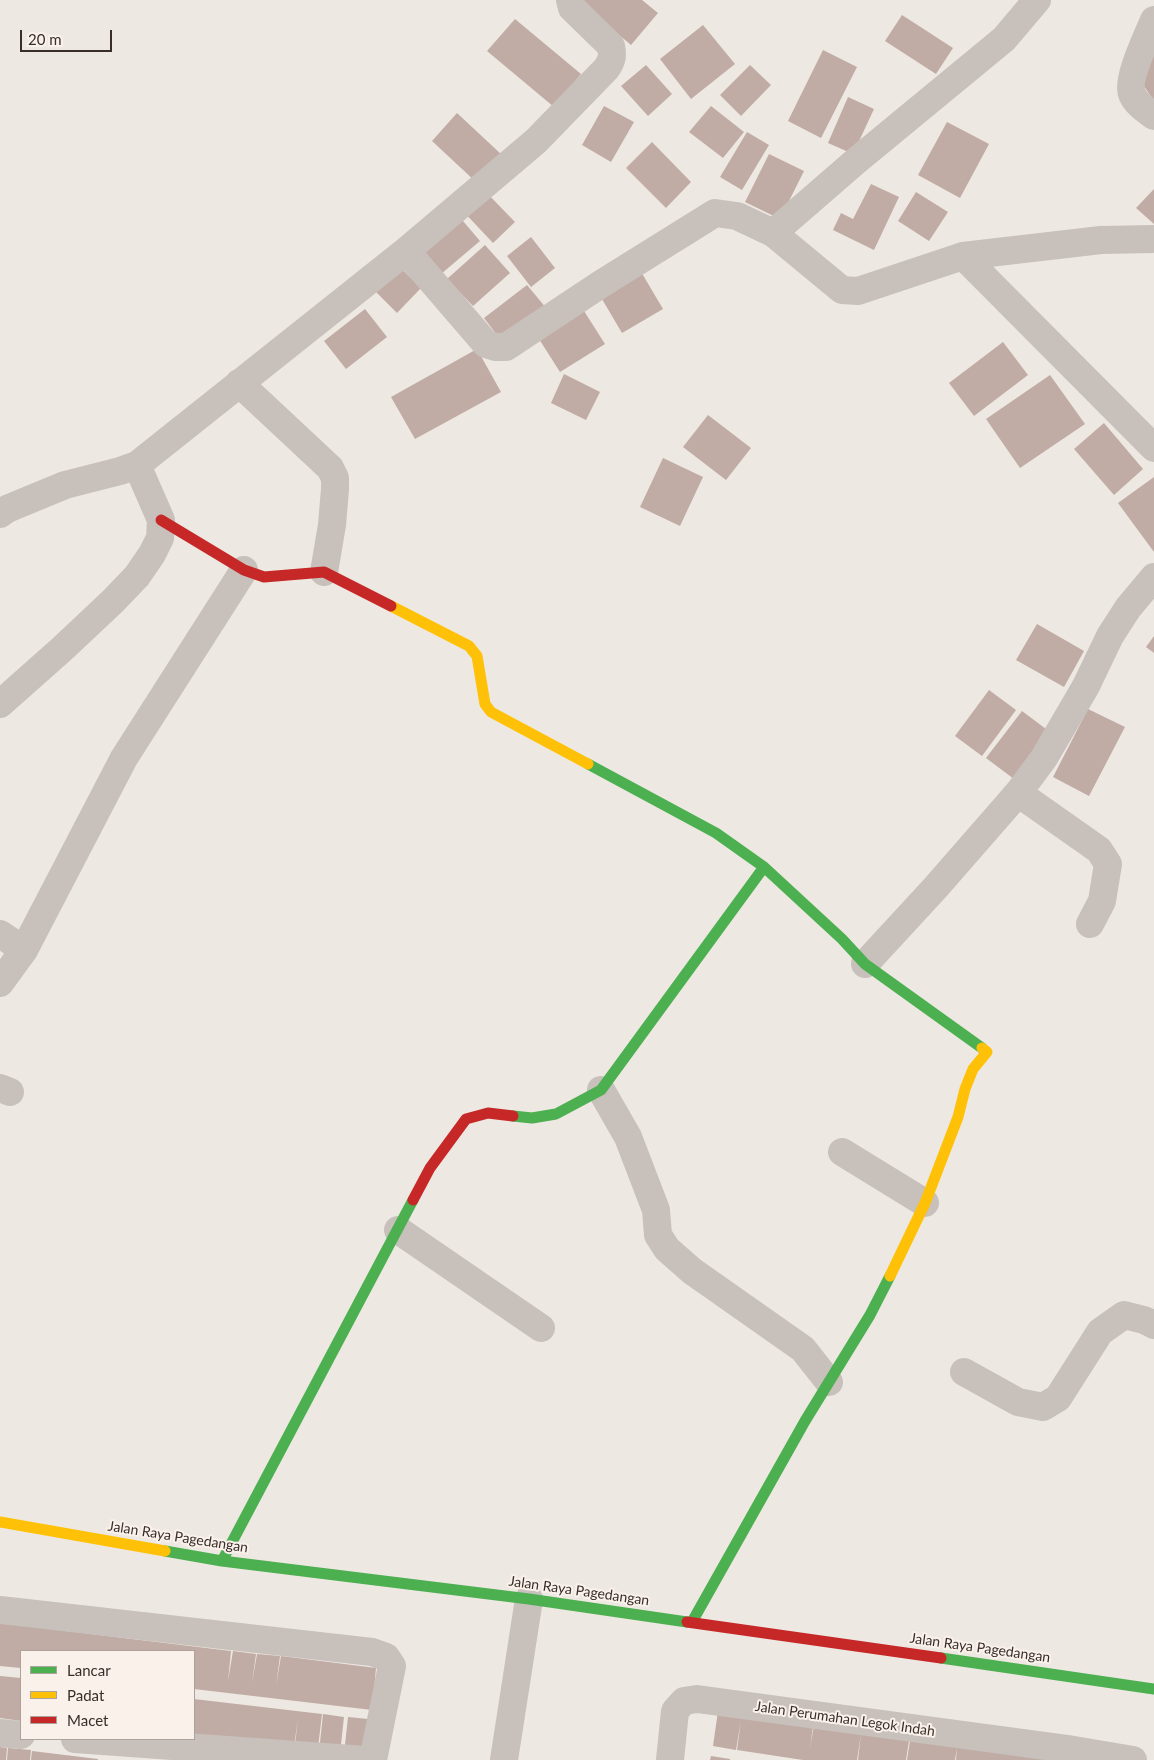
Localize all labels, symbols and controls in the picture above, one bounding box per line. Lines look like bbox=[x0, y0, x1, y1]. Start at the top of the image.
scale bar bbox=[22, 20, 115, 52]
text: 20 m bbox=[28, 30, 62, 48]
street label: Jalan Raya Pagedangan bbox=[107, 1518, 249, 1556]
street label: Jalan Raya Pagedangan bbox=[508, 1573, 650, 1609]
street label: Jalan Raya Pagedangan bbox=[909, 1630, 1051, 1666]
legend bbox=[20, 1650, 195, 1740]
text: Lancar bbox=[67, 1661, 111, 1679]
text: Padat bbox=[67, 1686, 104, 1704]
street label: Jalan Perumahan Legok Indah bbox=[754, 1698, 936, 1740]
text: Macet bbox=[67, 1711, 108, 1729]

